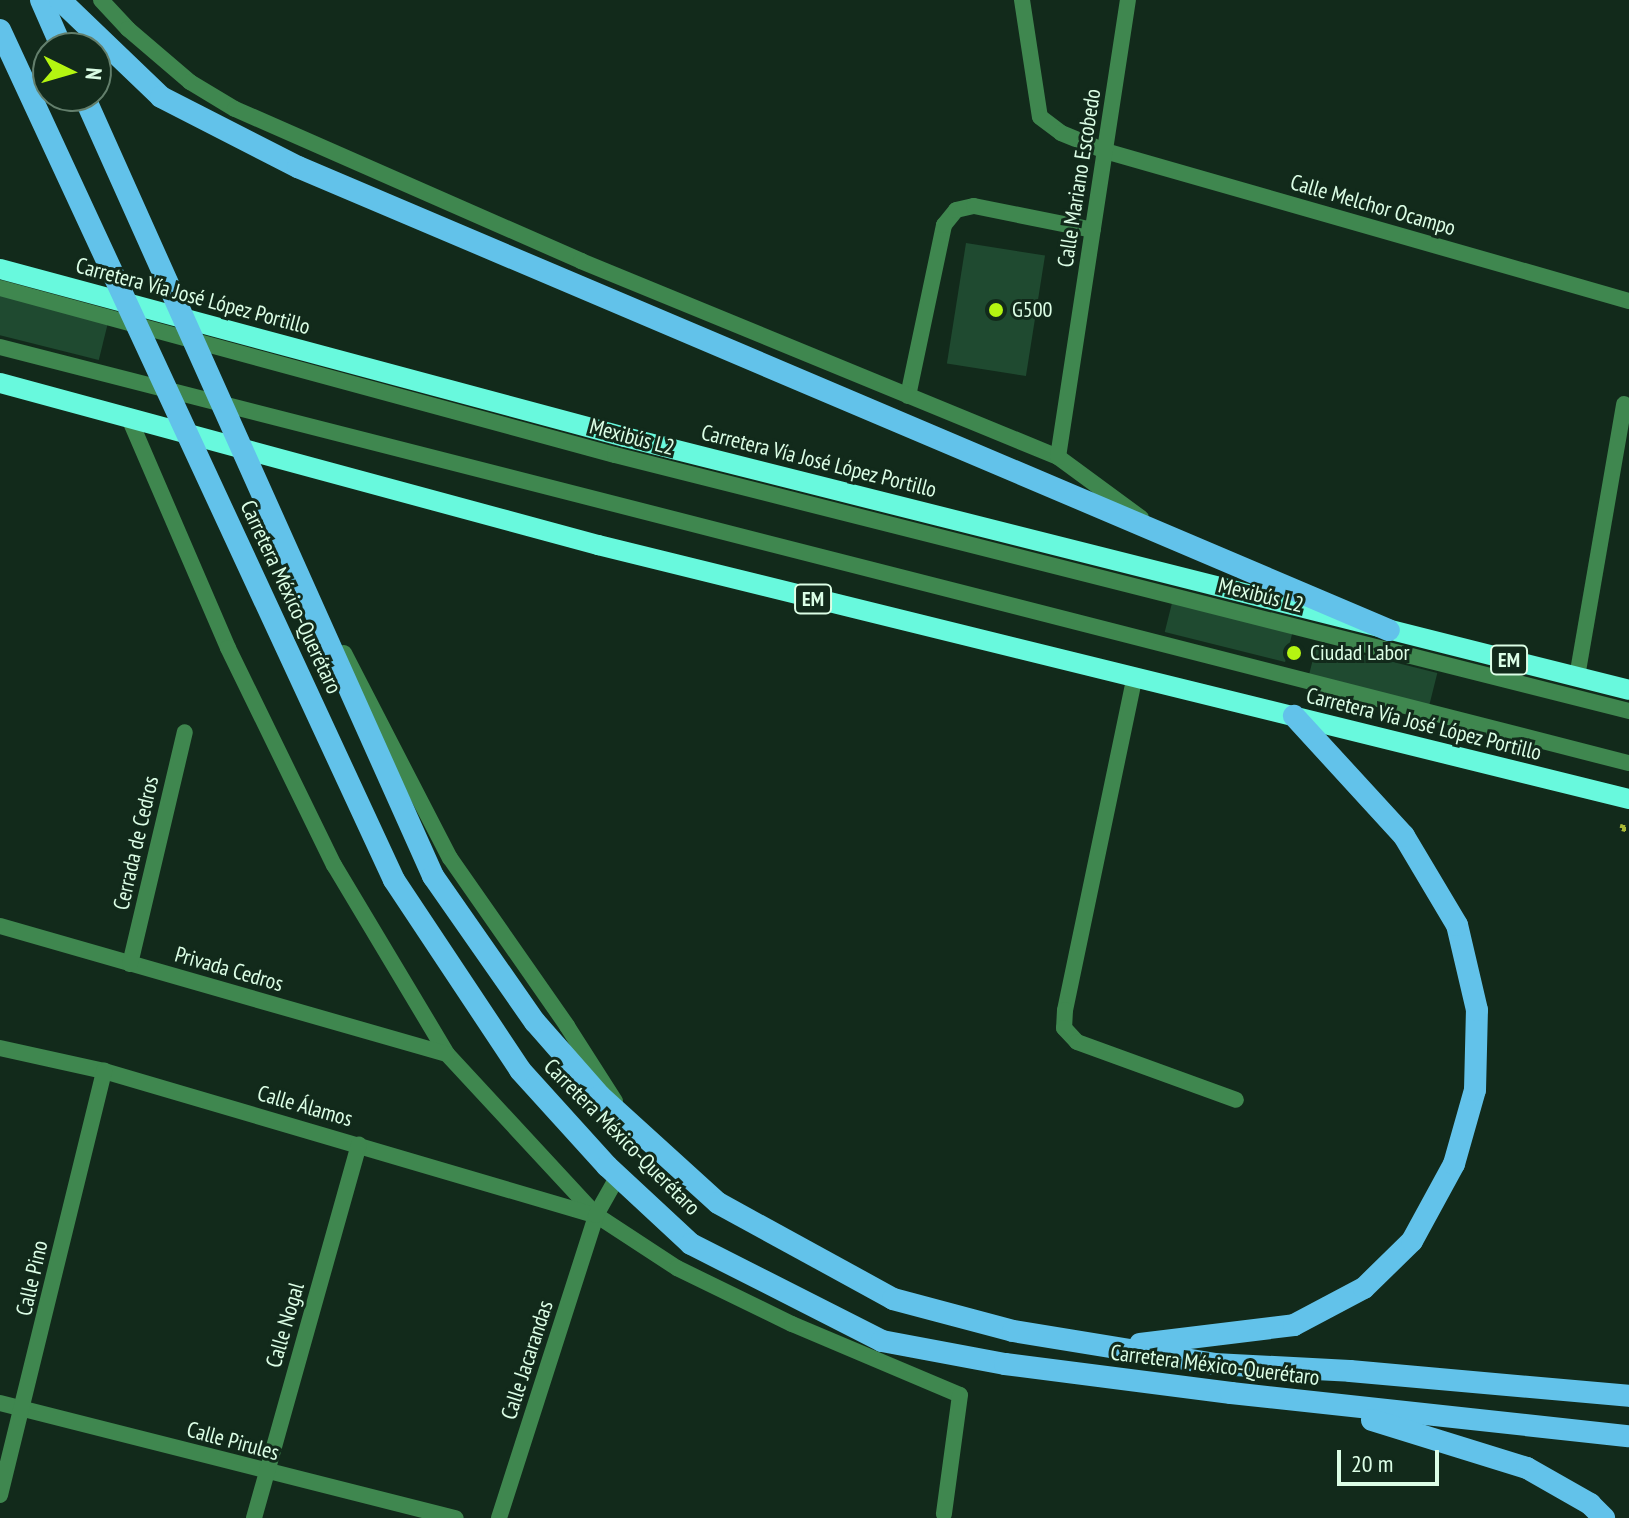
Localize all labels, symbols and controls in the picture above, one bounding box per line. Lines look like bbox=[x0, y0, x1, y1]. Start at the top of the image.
north arrow bbox=[32, 32, 112, 112]
text: N bbox=[79, 67, 108, 81]
street label: Calle Mariano Escobedo bbox=[1052, 87, 1106, 269]
street label: Calle Melchor Ocampo bbox=[1287, 169, 1459, 241]
street label: Carretera Vía José López Portillo bbox=[72, 252, 314, 340]
place label: G500 bbox=[1012, 297, 1053, 323]
marker: G500 bbox=[987, 301, 1005, 319]
street label: Mexibús L2 bbox=[587, 413, 677, 461]
street label: Carretera Vía José López Portillo bbox=[698, 419, 940, 503]
street label: Carretera México-Querétaro bbox=[235, 496, 347, 698]
street label: Mexibús L2 bbox=[1216, 572, 1306, 618]
road number: EM bbox=[793, 583, 833, 615]
place label: Ciudad Labor bbox=[1310, 640, 1410, 666]
marker: Ciudad Labor bbox=[1285, 644, 1303, 662]
road number: EM bbox=[1489, 644, 1529, 676]
street label: Carretera Vía José López Portillo bbox=[1303, 682, 1545, 766]
street label: Cerrada de Cedros bbox=[108, 773, 164, 913]
street label: Privada Cedros bbox=[172, 941, 286, 997]
street label: Carretera México-Querétaro bbox=[538, 1053, 706, 1221]
street label: Calle Álamos bbox=[254, 1080, 356, 1132]
street label: Calle Pino bbox=[11, 1238, 53, 1318]
street label: Calle Nogal bbox=[260, 1279, 310, 1371]
street label: Calle Jacarandas bbox=[495, 1297, 559, 1423]
street label: Carretera México-Querétaro bbox=[1109, 1339, 1321, 1391]
street label: Calle Pirules bbox=[184, 1416, 282, 1466]
scale bar bbox=[1341, 1434, 1443, 1484]
text: 20 m bbox=[1351, 1448, 1393, 1479]

